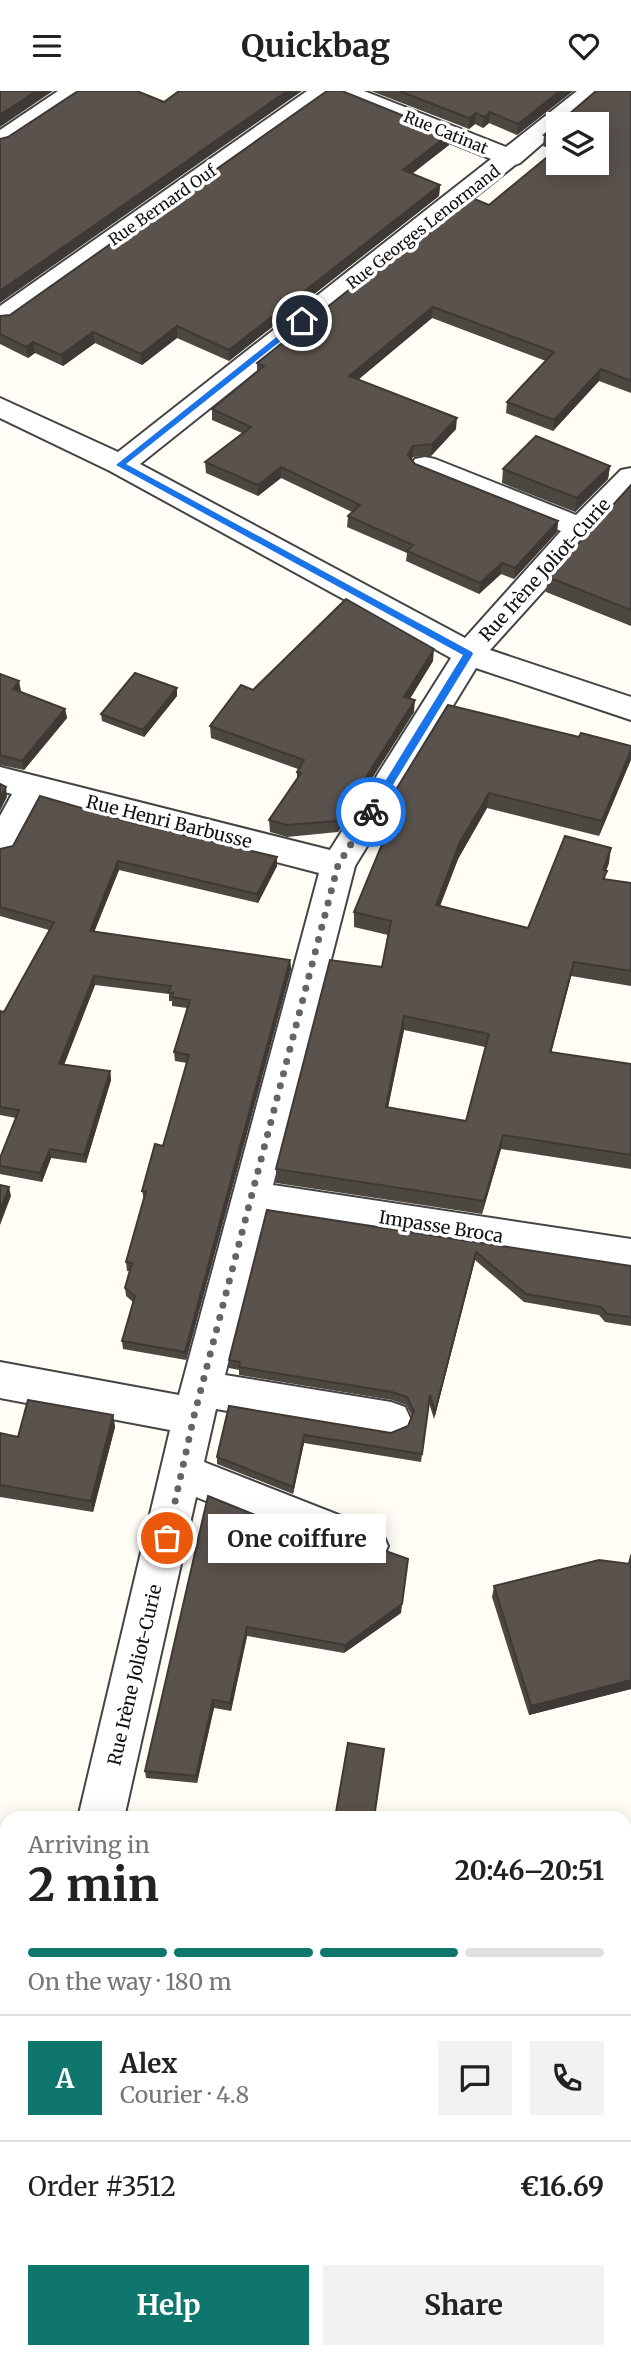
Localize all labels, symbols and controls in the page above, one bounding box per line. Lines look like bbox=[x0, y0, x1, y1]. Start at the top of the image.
text: Quickbag bbox=[241, 26, 390, 66]
icon: menu bbox=[28, 27, 66, 65]
icon: heart bbox=[565, 27, 603, 65]
street label: Rue Catinat bbox=[401, 106, 492, 158]
map controls bbox=[546, 112, 609, 175]
button: layers bbox=[546, 112, 609, 175]
street label: Rue Bernard Ouf bbox=[104, 160, 220, 250]
street label: Rue Georges Lenormand bbox=[342, 161, 504, 293]
pin bbox=[272, 291, 332, 351]
icon: home bbox=[283, 302, 321, 340]
street label: Rue Irène Joliot-Curie bbox=[474, 493, 615, 646]
courier bbox=[336, 777, 406, 847]
street label: Rue Henri Barbusse bbox=[84, 790, 254, 853]
icon: bike bbox=[352, 793, 390, 831]
street label: Impasse Broca bbox=[377, 1205, 505, 1248]
pin bbox=[137, 1508, 197, 1568]
callout: One coiffure bbox=[209, 1513, 388, 1563]
icon: bag bbox=[148, 1519, 186, 1557]
text: One coiffure bbox=[227, 1524, 367, 1553]
street label: Rue Irène Joliot-Curie bbox=[102, 1582, 167, 1768]
text: Arriving in bbox=[28, 1830, 150, 1859]
text: 20:46–20:51 bbox=[455, 1854, 604, 1887]
text: 2 min bbox=[28, 1856, 159, 1914]
text: On the way · 180 m bbox=[28, 1967, 232, 1996]
button: chat bbox=[438, 2041, 512, 2115]
button: phone bbox=[530, 2041, 604, 2115]
text: Alex bbox=[120, 2047, 177, 2080]
text: A bbox=[56, 2062, 74, 2095]
text: Courier · 4.8 bbox=[120, 2080, 249, 2109]
text: Order #3512 bbox=[28, 2170, 176, 2203]
text: €16.69 bbox=[520, 2170, 604, 2203]
button: Help bbox=[28, 2265, 309, 2345]
button: Share bbox=[323, 2265, 604, 2345]

